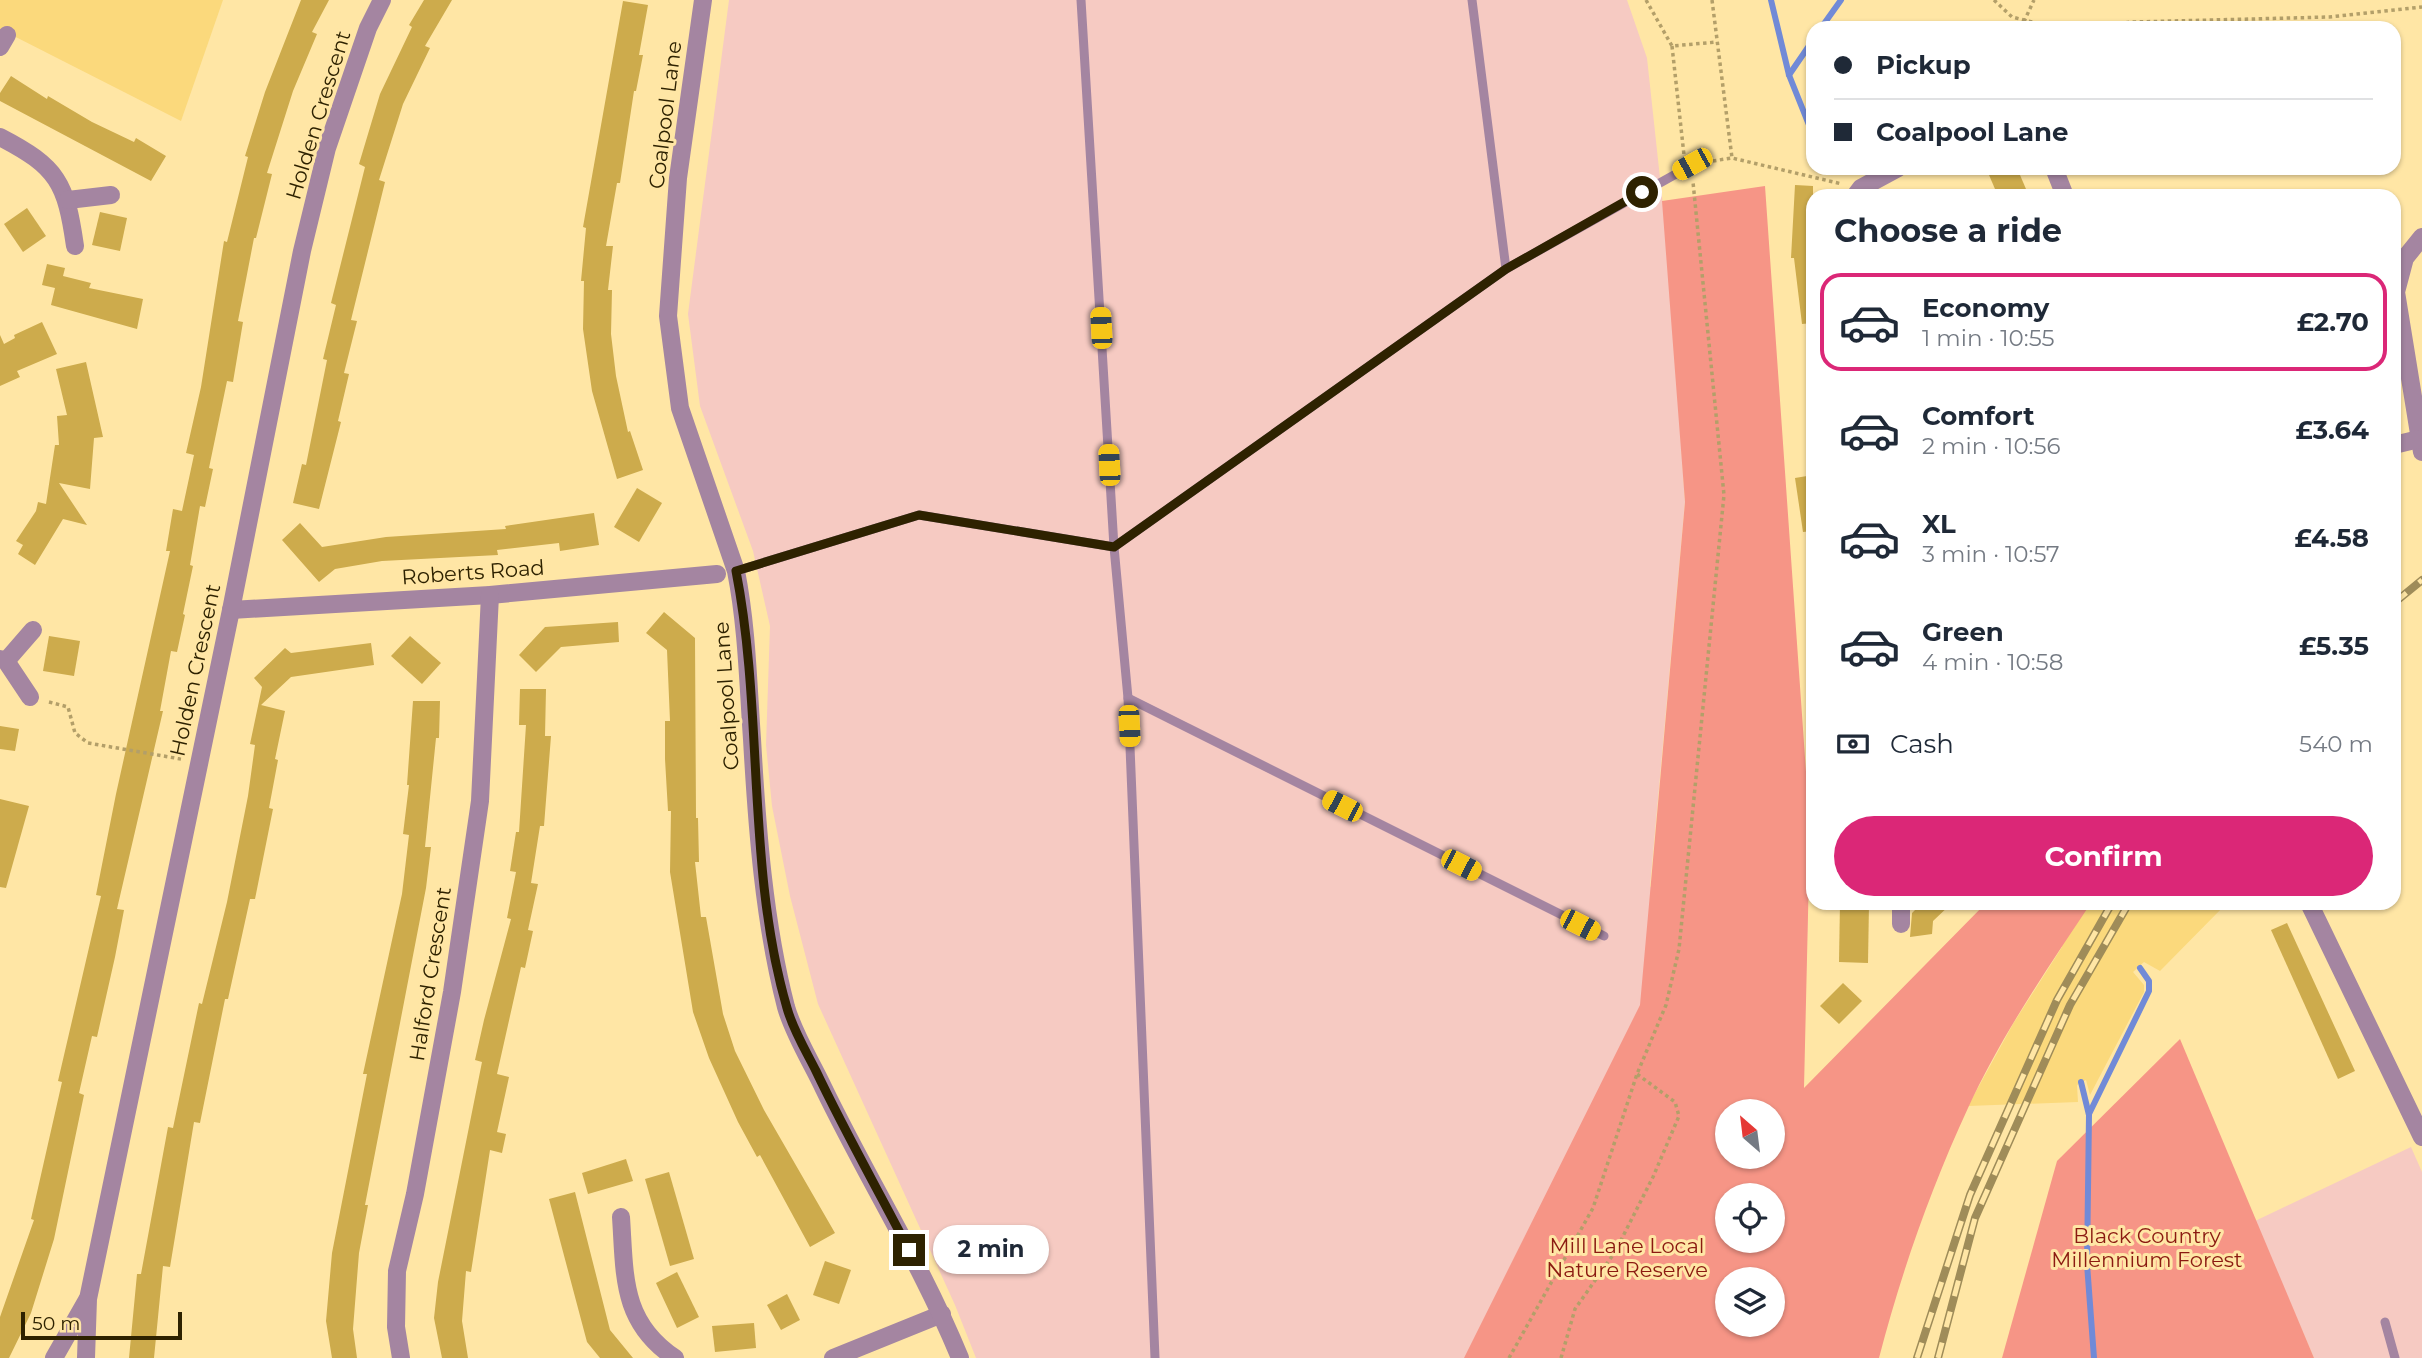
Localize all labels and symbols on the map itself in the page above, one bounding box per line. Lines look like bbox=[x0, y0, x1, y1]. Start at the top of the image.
street label: Holden Crescent bbox=[280, 27, 356, 203]
street label: Coalpool Lane bbox=[644, 40, 686, 190]
car bbox=[1669, 145, 1716, 183]
route start bbox=[1626, 176, 1658, 208]
car bbox=[1090, 306, 1113, 350]
car bbox=[1098, 443, 1121, 487]
street label: Roberts Road bbox=[401, 555, 545, 589]
street label: Holden Crescent bbox=[165, 582, 225, 758]
street label: Coalpool Lane bbox=[708, 621, 744, 771]
car bbox=[1118, 704, 1141, 748]
car bbox=[1319, 787, 1366, 825]
car bbox=[1438, 846, 1485, 884]
street label: Halford Crescent bbox=[404, 885, 456, 1063]
car bbox=[1557, 906, 1604, 944]
north arrow bbox=[1715, 1099, 1785, 1169]
park label: Black Country Millennium Forest bbox=[2051, 1223, 2243, 1272]
callout: 2 min bbox=[934, 1226, 1049, 1274]
park label: Mill Lane Local Nature Reserve bbox=[1546, 1233, 1708, 1282]
route end bbox=[893, 1234, 925, 1266]
scale bar bbox=[21, 1309, 182, 1341]

